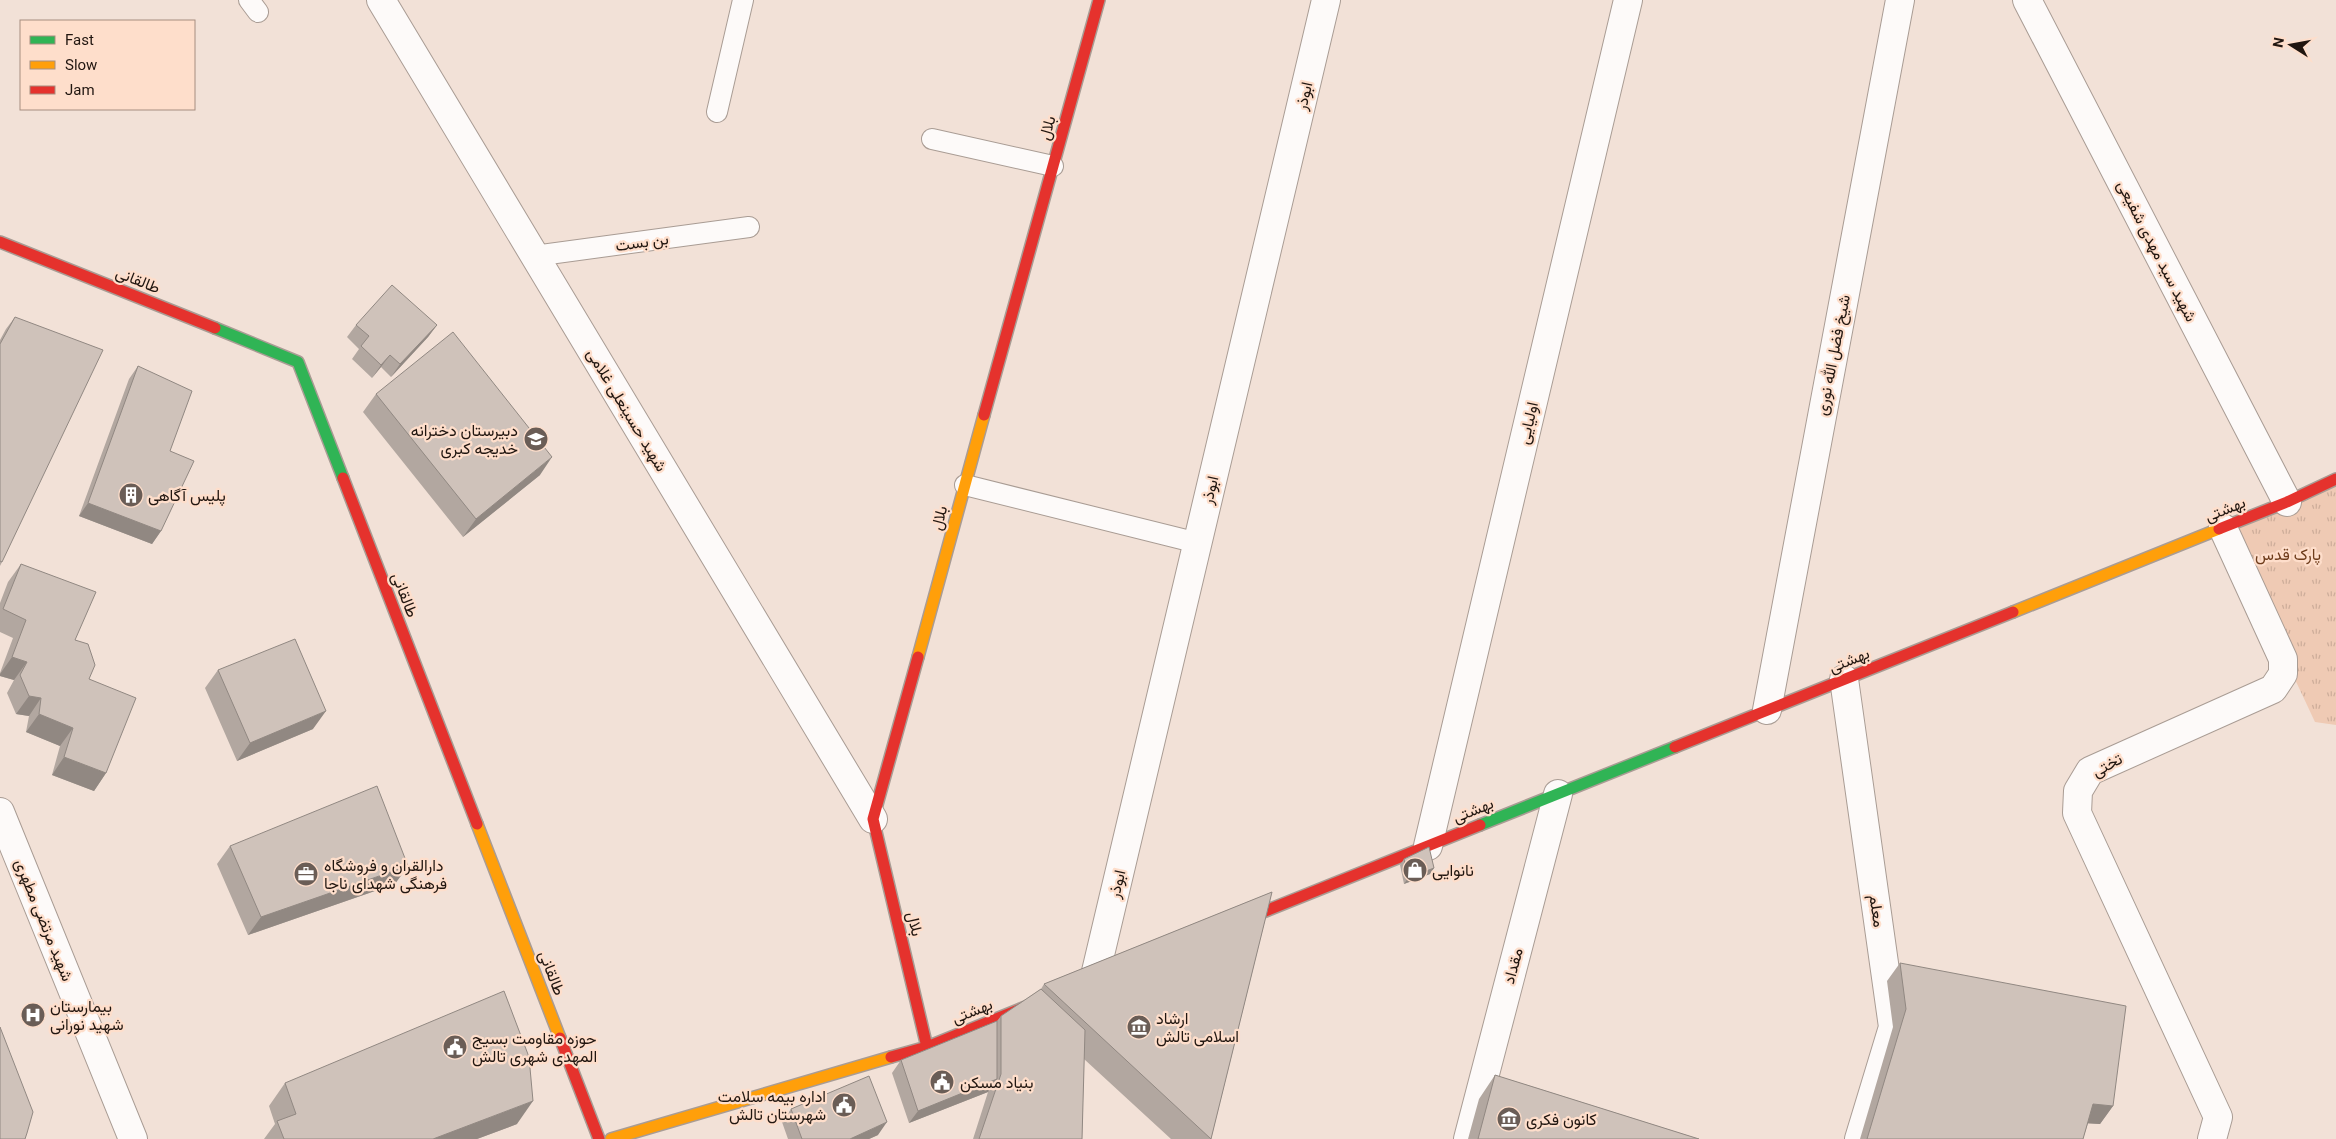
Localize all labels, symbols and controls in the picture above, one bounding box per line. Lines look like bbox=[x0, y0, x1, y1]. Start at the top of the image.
legend bbox=[20, 20, 195, 110]
north arrow bbox=[2266, 20, 2316, 70]
text: Fast bbox=[65, 31, 94, 49]
text: N bbox=[2269, 36, 2287, 49]
text: Slow bbox=[65, 56, 97, 74]
street label: ابوذر bbox=[1291, 80, 1317, 113]
text: Jam bbox=[65, 81, 95, 99]
street label: بلال bbox=[1034, 114, 1060, 142]
street label: شهید سید مهدی شفیعی bbox=[2112, 177, 2201, 325]
street label: بن بست bbox=[614, 229, 670, 256]
street label: طالقانی bbox=[113, 263, 163, 298]
street label: شیخ فضل الله نوری bbox=[1812, 293, 1856, 417]
street label: شهید حسینعلی غلامی bbox=[582, 345, 671, 475]
street label: اولیایی bbox=[1514, 400, 1543, 446]
place label: دبیرستان دخترانه خدیجه کبری bbox=[411, 421, 518, 459]
school or university icon: دبیرستان دخترانه خدیجه کبری bbox=[523, 426, 549, 452]
street label: ابوذر bbox=[1197, 474, 1223, 507]
building icon: پلیس آگاهی bbox=[118, 482, 144, 508]
place label: پلیس آگاهی bbox=[148, 486, 226, 507]
street label: بهشتی bbox=[2202, 492, 2249, 527]
street label: بلال bbox=[927, 504, 951, 532]
park label: پارک قدس bbox=[2255, 545, 2321, 566]
street label: طالقانی bbox=[387, 570, 422, 620]
street label: بهشتی bbox=[1826, 643, 1873, 678]
street label: تختی bbox=[2088, 749, 2126, 782]
street label: بهشتی bbox=[1450, 793, 1497, 828]
street label: شهید مرتضی مطهری bbox=[10, 856, 77, 984]
place label: دارالقران و فروشگاه فرهنگی شهدای ناجا bbox=[324, 856, 447, 894]
shop icon: نانوایی bbox=[1402, 857, 1428, 883]
office icon: دارالقران و فروشگاه فرهنگی شهدای ناجا bbox=[293, 861, 319, 887]
place label: نانوایی bbox=[1432, 861, 1474, 881]
street label: ابوذر bbox=[1104, 868, 1130, 901]
street label: معلم bbox=[1864, 893, 1889, 929]
street label: بلال bbox=[903, 910, 927, 938]
street label: مقداد bbox=[1499, 946, 1527, 986]
street label: طالقانی bbox=[534, 948, 569, 998]
street label: بهشتی bbox=[949, 994, 996, 1029]
place label: بیمارستان شهید نورانی bbox=[50, 997, 124, 1035]
hospital icon: بیمارستان شهید نورانی bbox=[20, 1002, 46, 1028]
place label: ارشاد اسلامی تالش bbox=[1156, 1009, 1239, 1047]
museum icon: ارشاد اسلامی تالش bbox=[1126, 1014, 1152, 1040]
place label: حوزه مقاومت بسیج المهدی شهری تالش bbox=[472, 1029, 597, 1067]
public building icon: حوزه مقاومت بسیج المهدی شهری تالش bbox=[442, 1034, 468, 1060]
public building icon: بنیاد مسکن bbox=[929, 1069, 955, 1095]
place label: بنیاد مسکن bbox=[960, 1073, 1033, 1093]
place label: اداره بیمه سلامت شهرستان تالش bbox=[718, 1087, 826, 1125]
public building icon: اداره بیمه سلامت شهرستان تالش bbox=[831, 1092, 857, 1118]
museum icon: کانون فکری bbox=[1496, 1106, 1522, 1132]
place label: کانون فکری bbox=[1526, 1110, 1597, 1130]

